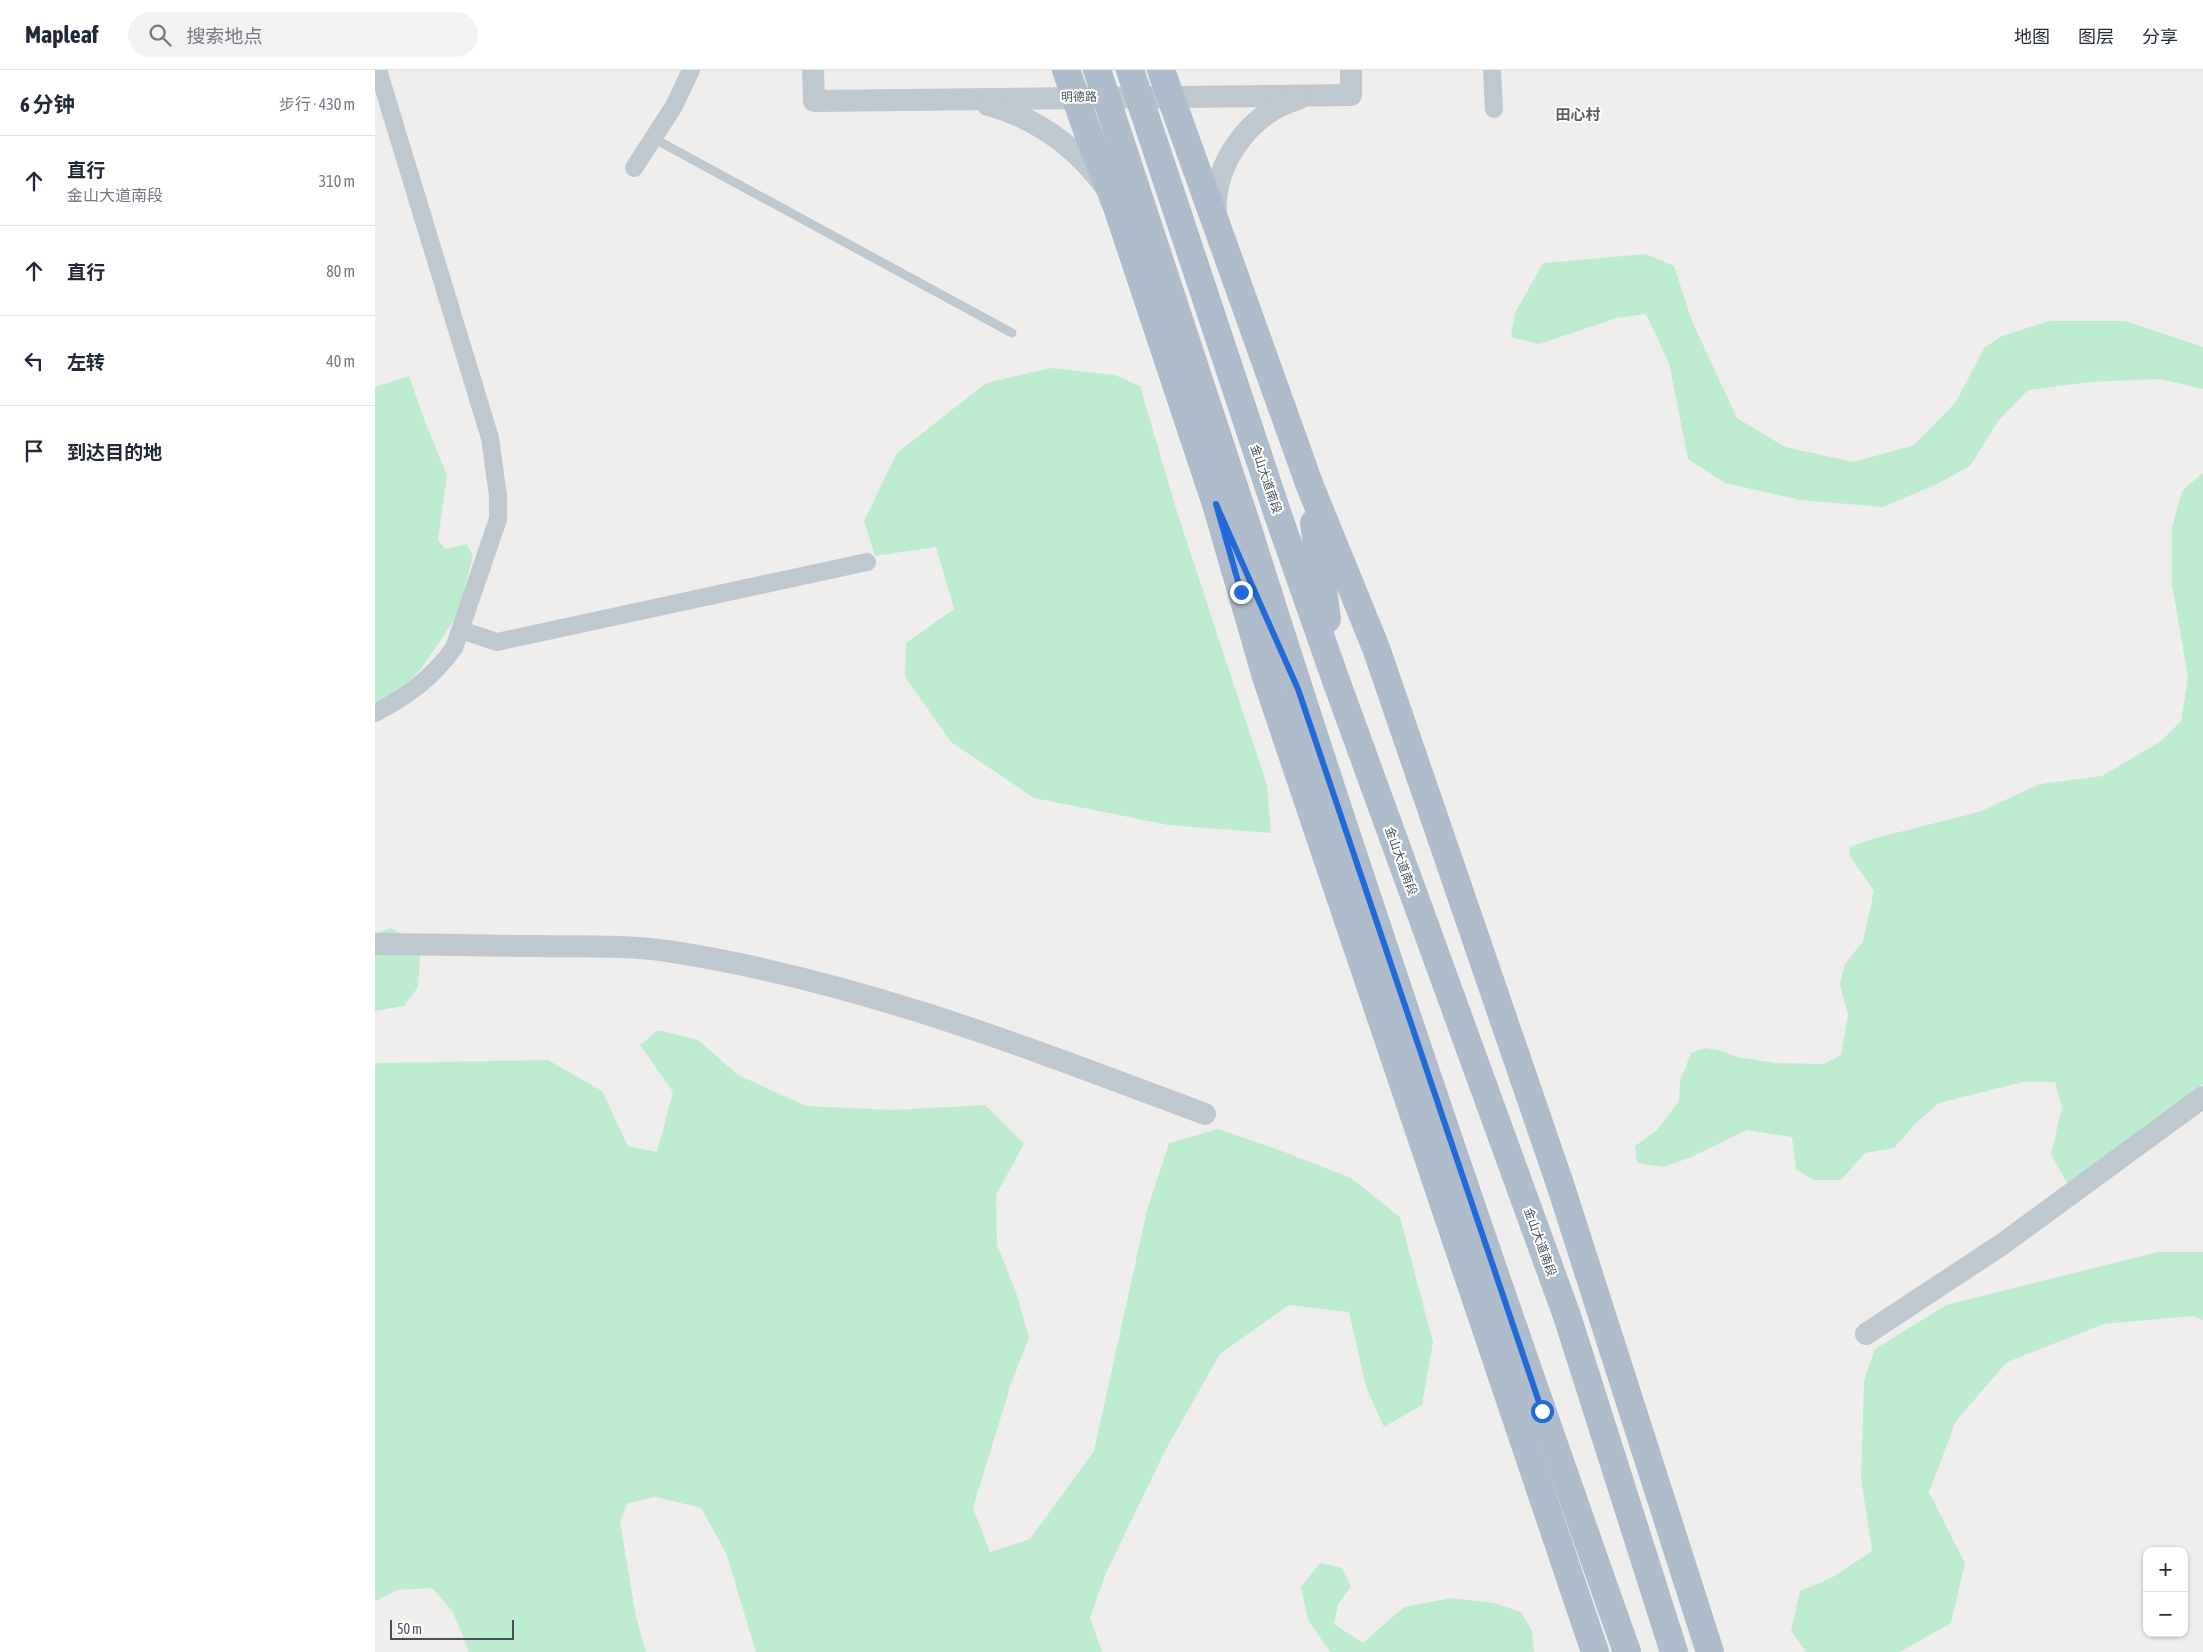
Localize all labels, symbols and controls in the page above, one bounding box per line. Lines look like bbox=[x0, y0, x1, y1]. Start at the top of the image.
search box bbox=[128, 12, 478, 57]
text: Mapleaf bbox=[25, 21, 98, 48]
icon: search bbox=[146, 21, 174, 49]
text: 搜索地点 bbox=[186, 25, 262, 47]
text: 地图 bbox=[2014, 26, 2050, 47]
text: 图层 bbox=[2078, 26, 2114, 47]
text: 分享 bbox=[2142, 26, 2178, 47]
street label: 明德路 bbox=[1061, 90, 1097, 104]
text: 6 分钟 bbox=[20, 92, 75, 116]
text: 步行 · 430 m bbox=[279, 95, 355, 113]
district label: 田心村 bbox=[1555, 106, 1601, 123]
text: 直行 bbox=[67, 159, 105, 181]
icon: ahead bbox=[20, 167, 48, 195]
text: 310 m bbox=[319, 172, 355, 190]
text: 金山大道南段 bbox=[67, 186, 163, 204]
icon: ahead bbox=[20, 257, 48, 285]
text: 直行 bbox=[67, 261, 105, 283]
text: 80 m bbox=[326, 262, 355, 280]
icon: left bbox=[20, 347, 48, 375]
text: 左转 bbox=[67, 351, 105, 373]
text: 40 m bbox=[326, 352, 355, 370]
icon: arrive bbox=[20, 437, 48, 465]
text: 到达目的地 bbox=[67, 441, 162, 463]
street label: 金山大道南段 bbox=[1248, 443, 1284, 515]
route end bbox=[1230, 581, 1253, 604]
street label: 金山大道南段 bbox=[1382, 825, 1420, 897]
street label: 金山大道南段 bbox=[1521, 1206, 1559, 1278]
route start bbox=[1531, 1400, 1554, 1423]
map controls bbox=[2143, 1547, 2188, 1637]
button: + bbox=[2143, 1547, 2188, 1592]
button: − bbox=[2143, 1592, 2188, 1637]
scale bar bbox=[390, 1617, 514, 1640]
text: 50 m bbox=[397, 1621, 422, 1637]

